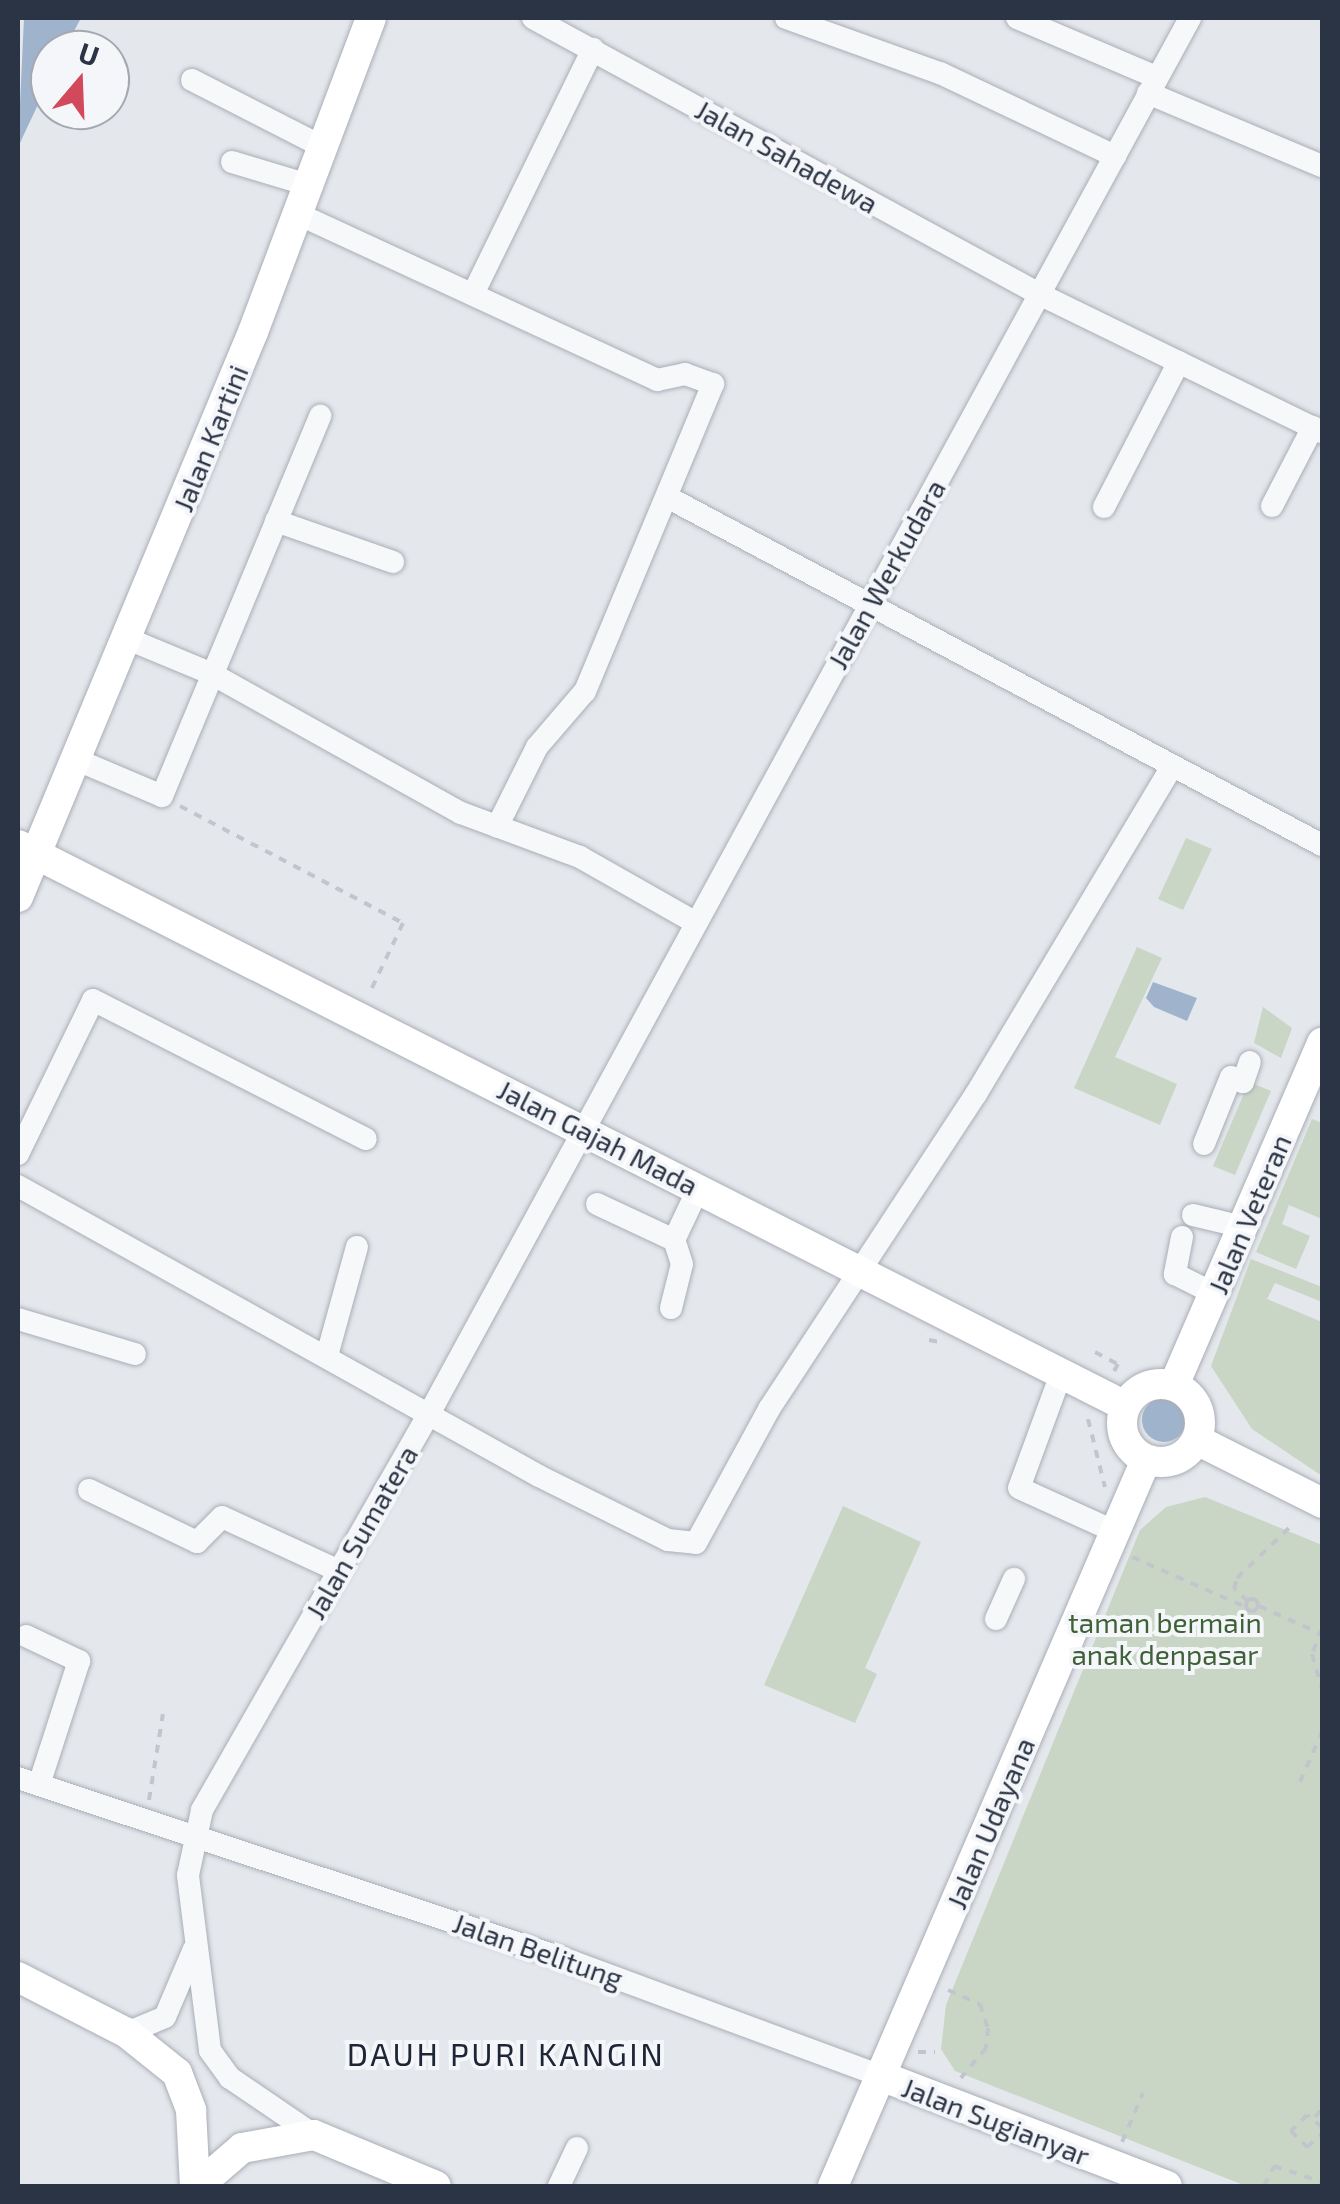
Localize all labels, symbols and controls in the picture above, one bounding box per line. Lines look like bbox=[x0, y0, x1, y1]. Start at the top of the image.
north arrow bbox=[30, 30, 130, 130]
text: U bbox=[74, 34, 104, 73]
street label: Jalan Sahadewa bbox=[690, 92, 884, 220]
street label: Jalan Kartini bbox=[165, 360, 255, 516]
street label: Jalan Werkudara bbox=[820, 473, 952, 675]
street label: Jalan Gajah Mada bbox=[492, 1072, 704, 1202]
street label: Jalan Veteran bbox=[1200, 1129, 1298, 1299]
street label: Jalan Sumatera bbox=[298, 1439, 424, 1625]
park label: taman bermain anak denpasar bbox=[1068, 1605, 1262, 1671]
street label: Jalan Udayana bbox=[939, 1732, 1041, 1914]
street label: Jalan Belitung bbox=[449, 1905, 627, 1995]
district label: DAUH PURI KANGIN bbox=[347, 2034, 665, 2072]
street label: Jalan Sugianyar bbox=[897, 2070, 1095, 2172]

